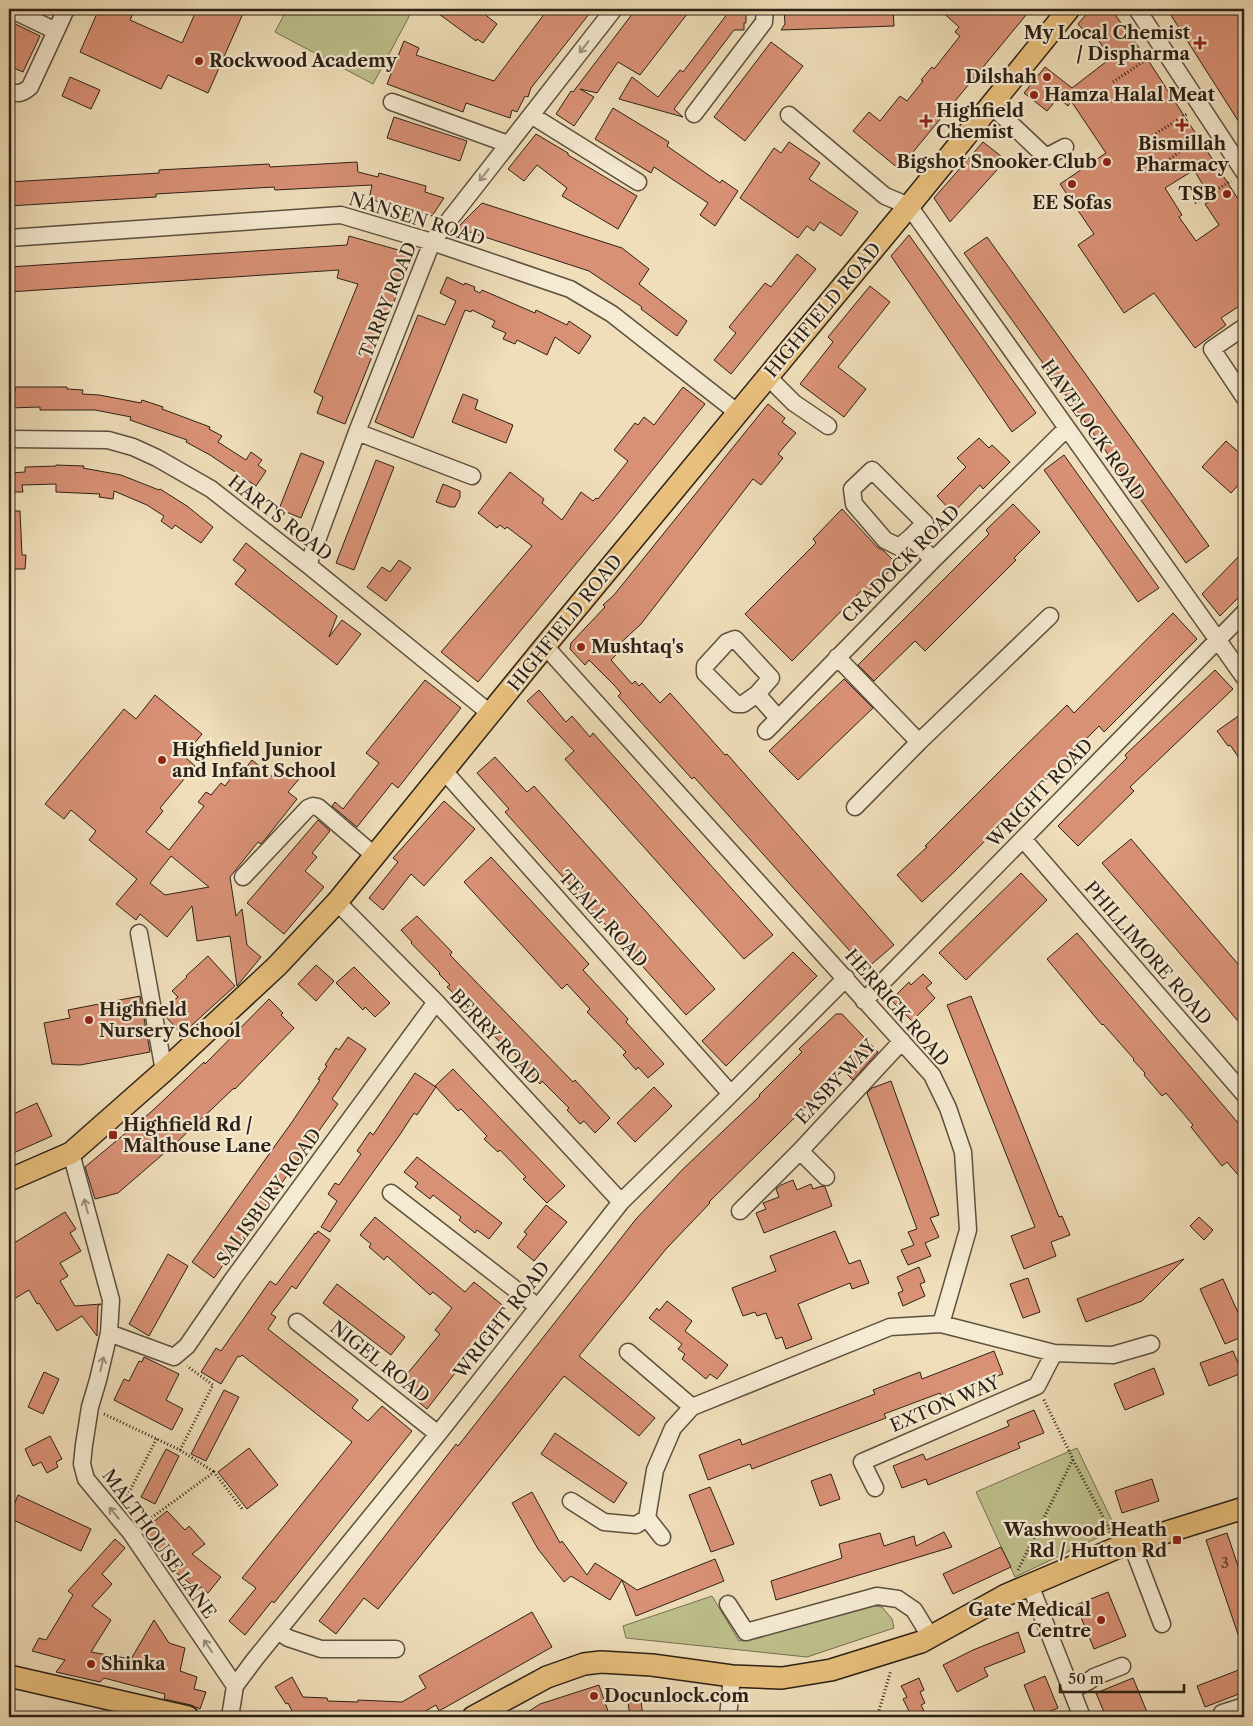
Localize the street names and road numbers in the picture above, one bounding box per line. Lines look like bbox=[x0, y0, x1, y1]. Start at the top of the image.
street label: NANSEN ROAD bbox=[346, 188, 488, 250]
street label: HIGHFIELD ROAD bbox=[760, 238, 886, 382]
street label: TARRY ROAD bbox=[355, 239, 421, 361]
street label: HAVELOCK ROAD bbox=[1036, 355, 1150, 505]
street label: HARTS ROAD bbox=[224, 471, 336, 565]
street label: CRADOCK ROAD bbox=[838, 501, 964, 627]
street label: HIGHFIELD ROAD bbox=[503, 550, 627, 696]
street label: WRIGHT ROAD bbox=[982, 734, 1097, 853]
street label: TEALL ROAD bbox=[554, 866, 652, 972]
street label: PHILLIMORE ROAD bbox=[1080, 877, 1216, 1029]
street label: HERRICK ROAD bbox=[840, 945, 954, 1071]
street label: BERRY ROAD bbox=[445, 985, 545, 1089]
street label: EASBY WAY bbox=[791, 1034, 882, 1129]
street label: SALISBURY ROAD bbox=[212, 1124, 326, 1270]
street label: WRIGHT ROAD bbox=[449, 1257, 555, 1384]
street label: NIGEL ROAD bbox=[326, 1316, 434, 1408]
street label: EXTON WAY bbox=[887, 1371, 1004, 1437]
street label: MALTHOUSE LANE bbox=[97, 1465, 221, 1623]

